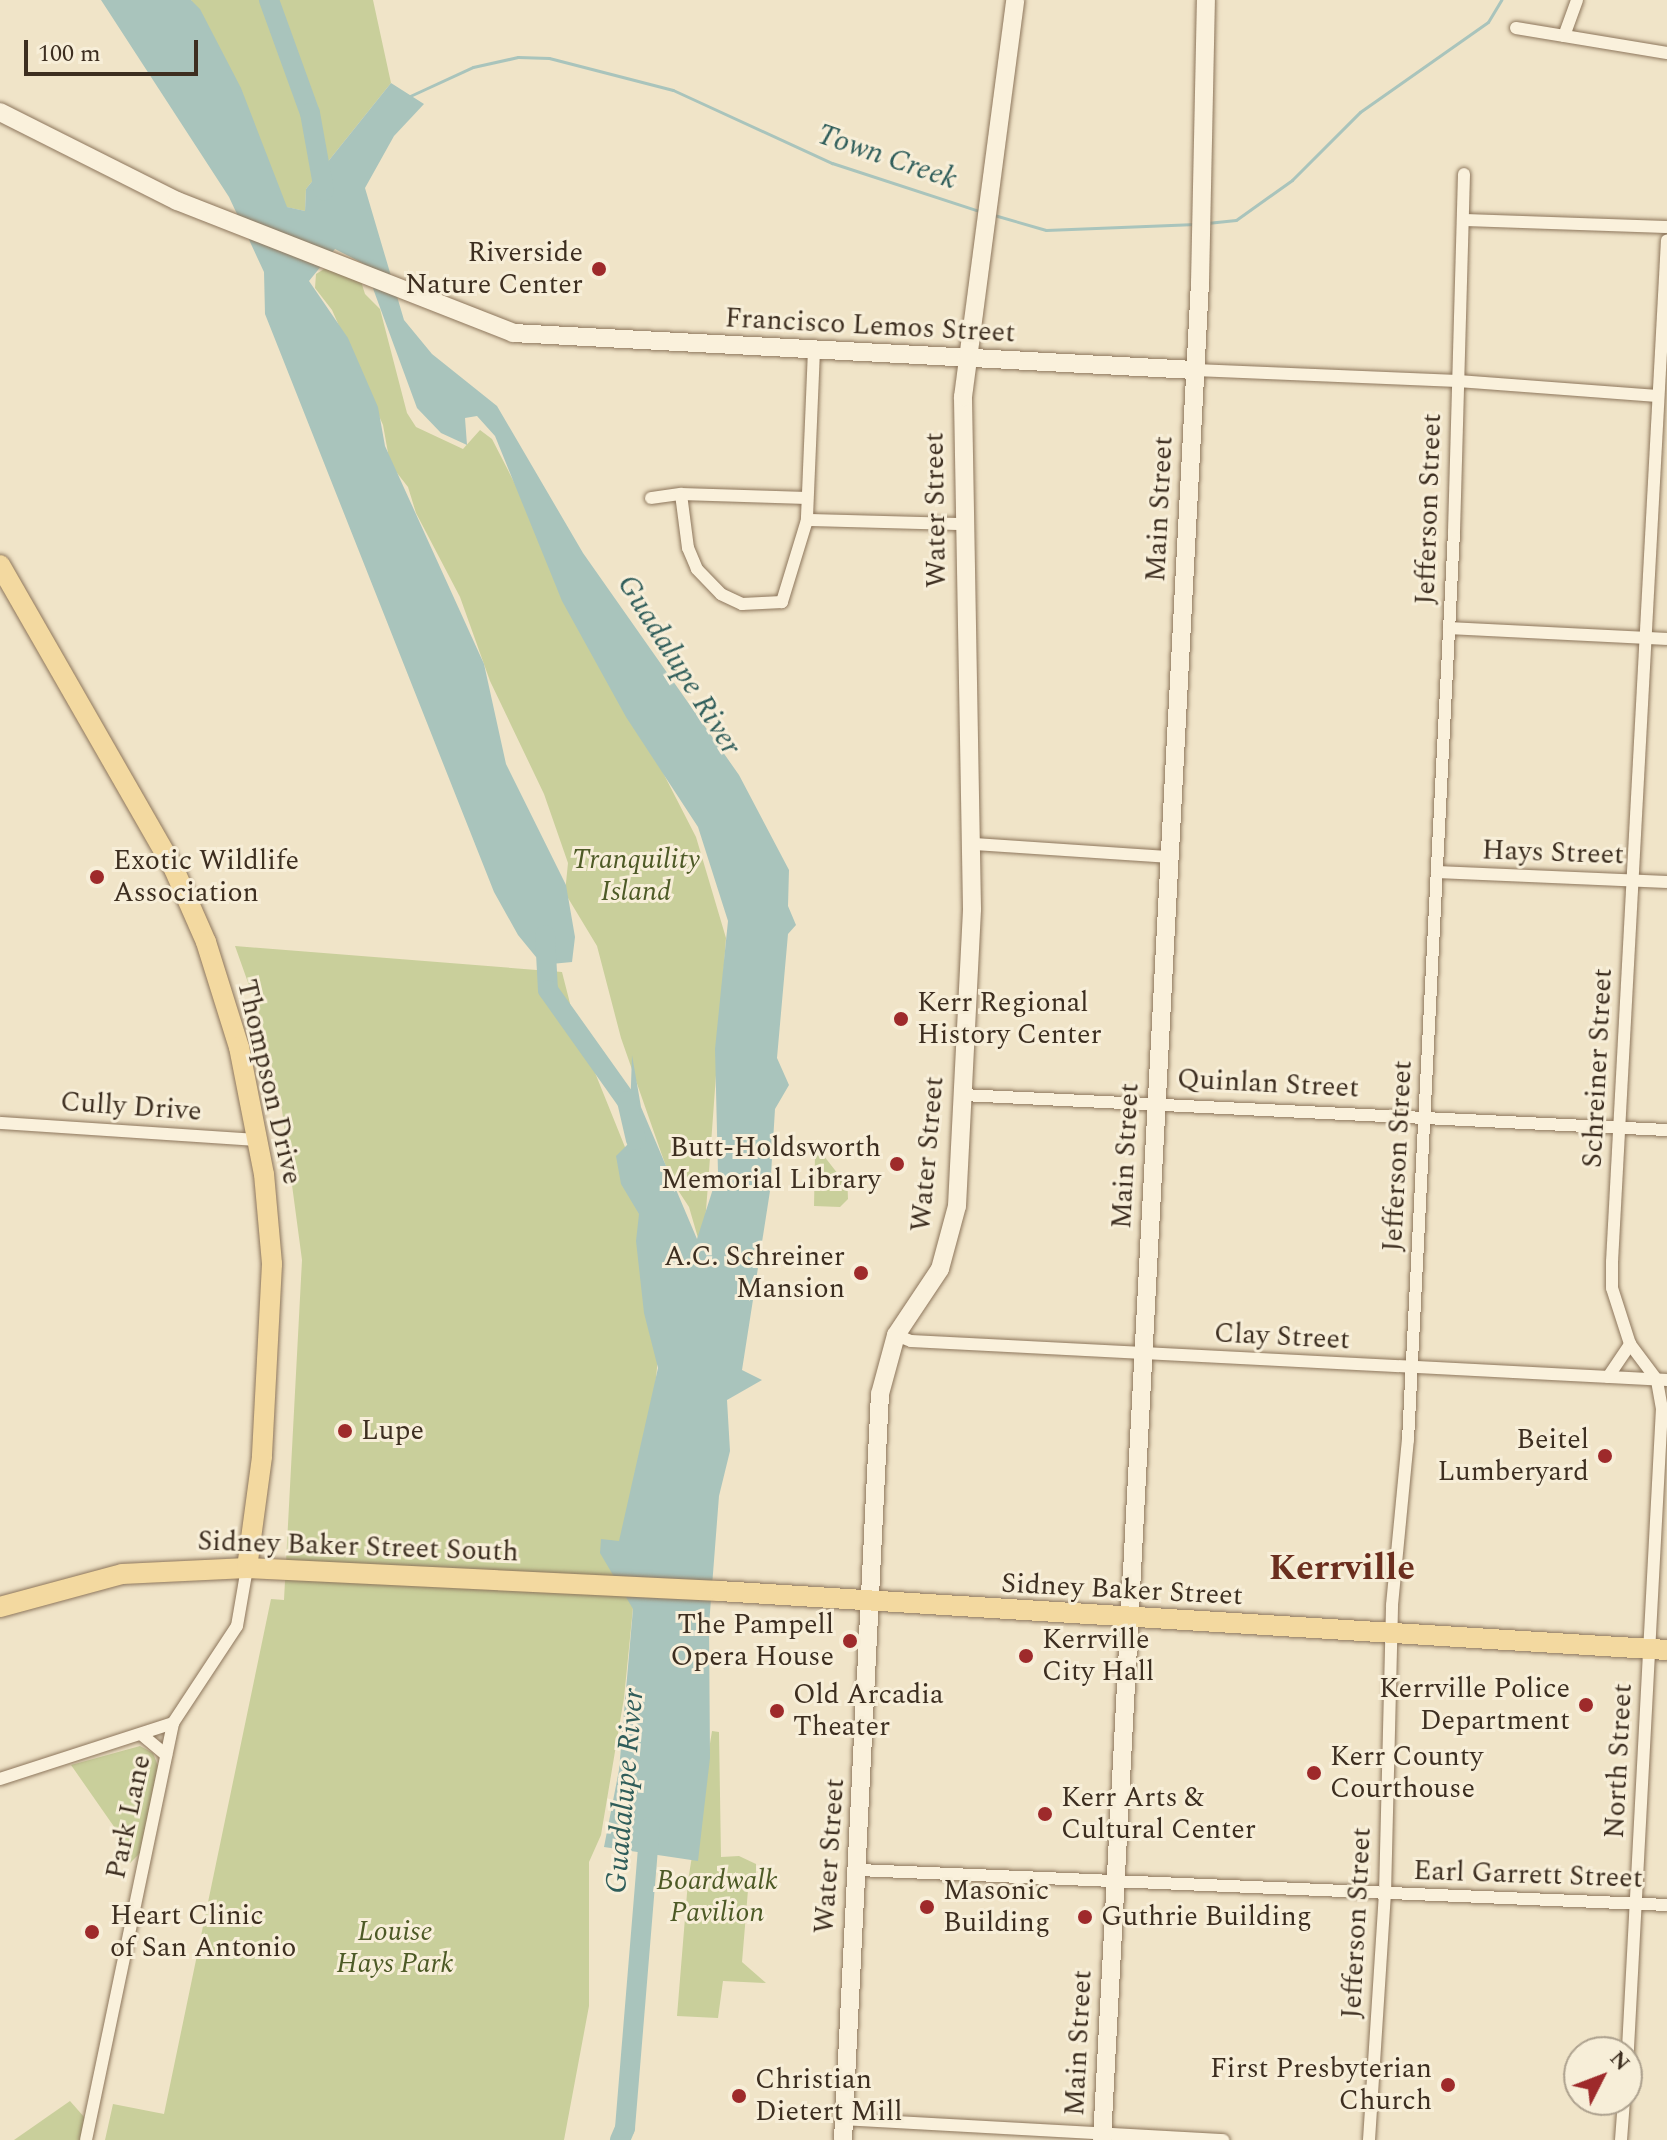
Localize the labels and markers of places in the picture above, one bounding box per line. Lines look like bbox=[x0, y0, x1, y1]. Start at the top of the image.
place label: Riverside Nature Center bbox=[405, 236, 583, 302]
marker: Riverside Nature Center bbox=[590, 260, 608, 278]
place label: Exotic Wildlife Association bbox=[113, 844, 299, 910]
marker: Exotic Wildlife Association bbox=[88, 868, 106, 886]
place label: Kerr Regional History Center bbox=[917, 986, 1102, 1052]
marker: Kerr Regional History Center bbox=[892, 1010, 910, 1028]
place label: Butt-Holdsworth Memorial Library bbox=[661, 1131, 881, 1197]
marker: Butt-Holdsworth Memorial Library bbox=[888, 1155, 906, 1173]
place label: A.C. Schreiner Mansion bbox=[664, 1240, 845, 1306]
marker: A.C. Schreiner Mansion bbox=[852, 1264, 870, 1282]
place label: Lupe bbox=[361, 1414, 424, 1448]
marker: Lupe bbox=[336, 1422, 354, 1440]
place label: Beitel Lumberyard bbox=[1437, 1423, 1589, 1489]
marker: Beitel Lumberyard bbox=[1596, 1447, 1614, 1465]
place label: The Pampell Opera House bbox=[671, 1608, 834, 1674]
place label: Kerrville City Hall bbox=[1042, 1623, 1154, 1689]
marker: The Pampell Opera House bbox=[841, 1632, 859, 1650]
marker: Kerrville City Hall bbox=[1017, 1647, 1035, 1665]
place label: Kerrville Police Department bbox=[1379, 1672, 1570, 1738]
place label: Old Arcadia Theater bbox=[793, 1678, 944, 1744]
marker: Kerrville Police Department bbox=[1577, 1696, 1595, 1714]
marker: Old Arcadia Theater bbox=[768, 1702, 786, 1720]
place label: Kerr County Courthouse bbox=[1330, 1740, 1483, 1806]
marker: Kerr County Courthouse bbox=[1305, 1764, 1323, 1782]
place label: Kerr Arts & Cultural Center bbox=[1061, 1781, 1256, 1847]
marker: Kerr Arts & Cultural Center bbox=[1036, 1805, 1054, 1823]
place label: Masonic Building bbox=[943, 1874, 1050, 1940]
marker: Masonic Building bbox=[918, 1898, 936, 1916]
place label: Heart Clinic of San Antonio bbox=[110, 1899, 296, 1965]
place label: Guthrie Building bbox=[1101, 1900, 1312, 1934]
marker: Guthrie Building bbox=[1076, 1908, 1094, 1926]
marker: Heart Clinic of San Antonio bbox=[81, 1921, 103, 1943]
place label: First Presbyterian Church bbox=[1210, 2052, 1432, 2118]
place label: Christian Dietert Mill bbox=[755, 2063, 903, 2129]
marker: First Presbyterian Church bbox=[1439, 2076, 1457, 2094]
marker: Christian Dietert Mill bbox=[730, 2087, 748, 2105]

